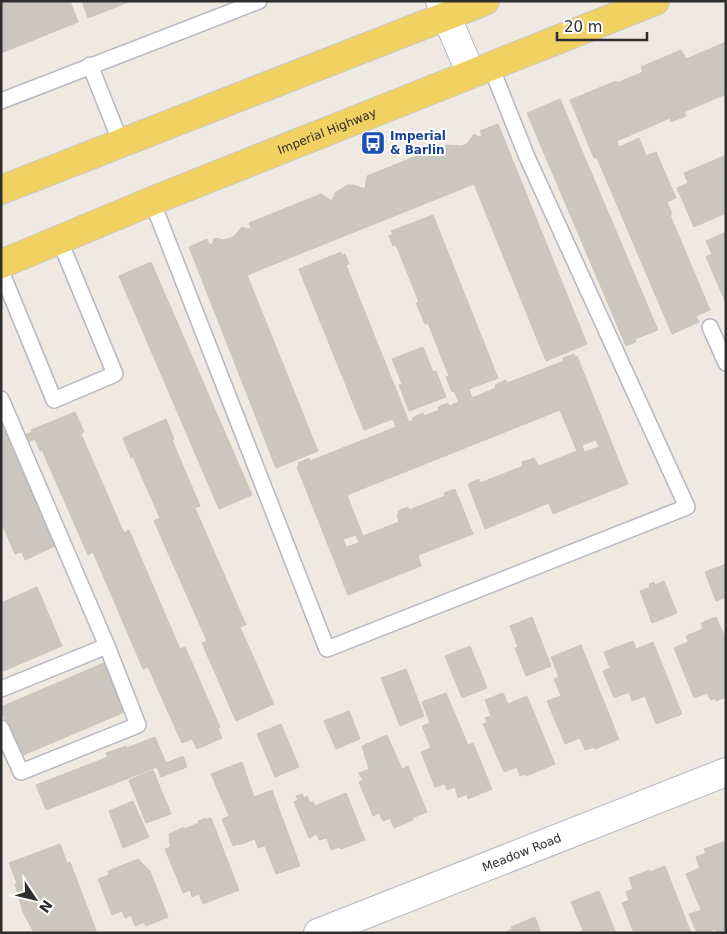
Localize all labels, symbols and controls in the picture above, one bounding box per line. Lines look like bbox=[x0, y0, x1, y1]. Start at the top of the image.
scale bar bbox=[557, 10, 647, 42]
text: 20 m bbox=[564, 18, 602, 36]
street label: Imperial Highway bbox=[276, 105, 378, 157]
place label: Imperial & Barlin bbox=[390, 129, 446, 157]
bus stop icon: Imperial & Barlin bbox=[360, 130, 386, 156]
street label: Meadow Road bbox=[480, 831, 563, 875]
north arrow bbox=[10, 874, 60, 924]
text: N bbox=[36, 897, 56, 916]

